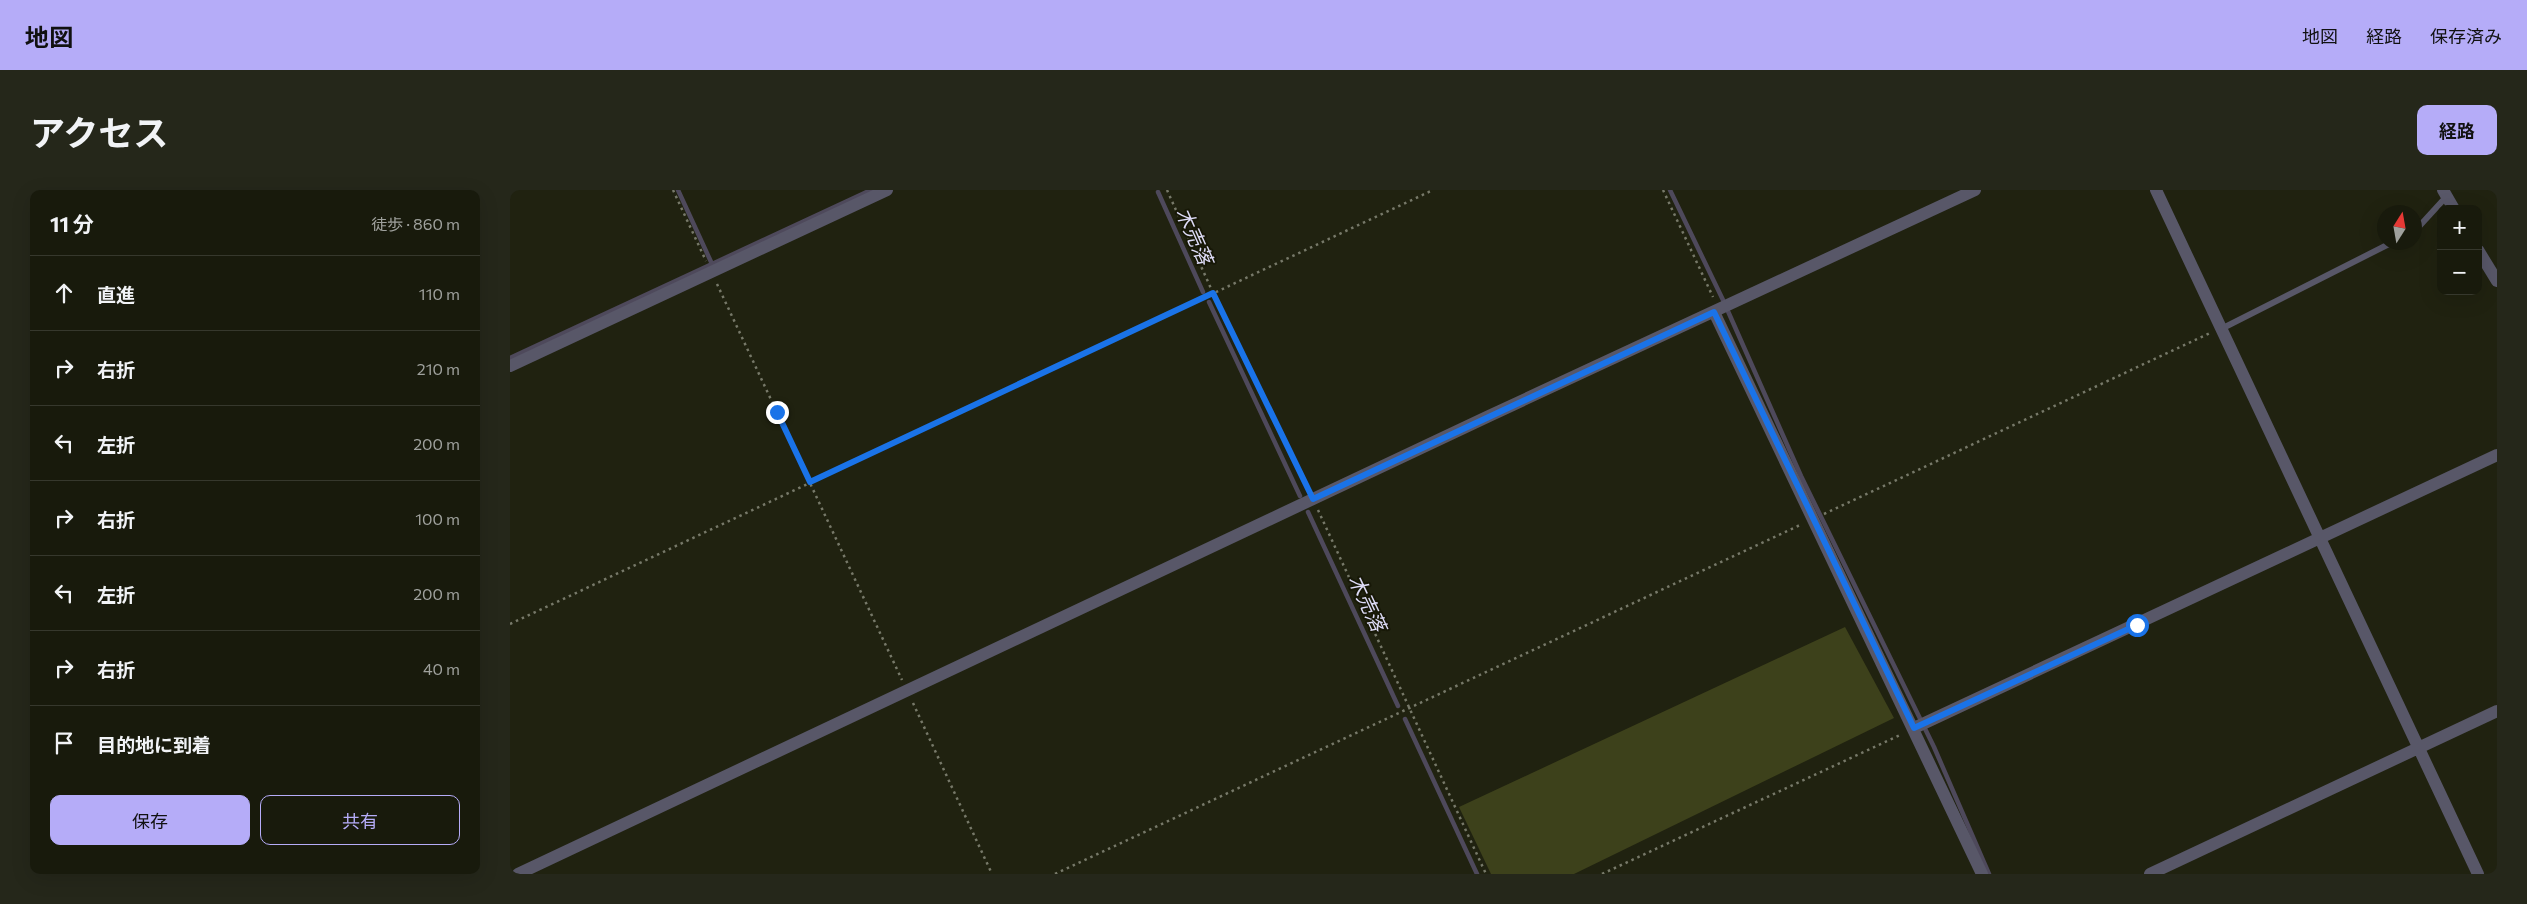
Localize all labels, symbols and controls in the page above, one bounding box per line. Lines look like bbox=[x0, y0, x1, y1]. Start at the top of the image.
text: 地図 bbox=[25, 22, 73, 51]
text: 地図 bbox=[2302, 25, 2338, 47]
text: 経路 bbox=[2366, 25, 2402, 47]
text: 保存済み bbox=[2430, 25, 2502, 47]
button: 経路 bbox=[2417, 105, 2497, 155]
text: アクセス bbox=[30, 110, 168, 153]
water label: 木売落 bbox=[1172, 203, 1219, 271]
north arrow bbox=[2377, 205, 2422, 250]
map controls bbox=[2437, 205, 2482, 295]
button: + bbox=[2437, 205, 2482, 250]
text: 11 分 bbox=[50, 211, 94, 236]
text: 徒歩 · 860 m bbox=[371, 214, 460, 233]
button: − bbox=[2437, 250, 2482, 295]
icon: ahead bbox=[50, 279, 78, 307]
text: 直進 bbox=[97, 283, 135, 306]
text: 110 m bbox=[419, 284, 460, 303]
icon: right bbox=[50, 354, 78, 382]
text: 右折 bbox=[97, 358, 135, 381]
text: 210 m bbox=[417, 359, 460, 378]
route end bbox=[766, 401, 789, 424]
icon: left bbox=[50, 429, 78, 457]
text: 左折 bbox=[97, 433, 135, 456]
text: 200 m bbox=[413, 434, 460, 453]
icon: right bbox=[50, 504, 78, 532]
text: 右折 bbox=[97, 508, 135, 531]
text: 100 m bbox=[415, 509, 460, 528]
water label: 木売落 bbox=[1344, 570, 1393, 638]
icon: left bbox=[50, 579, 78, 607]
text: 左折 bbox=[97, 583, 135, 606]
text: 200 m bbox=[413, 584, 460, 603]
route start bbox=[2126, 614, 2149, 637]
icon: right bbox=[50, 654, 78, 682]
text: 右折 bbox=[97, 658, 135, 681]
text: 40 m bbox=[423, 659, 460, 678]
icon: arrive bbox=[50, 729, 78, 757]
text: 目的地に到着 bbox=[97, 733, 211, 756]
button: 保存 bbox=[50, 795, 250, 845]
button: 共有 bbox=[260, 795, 460, 845]

